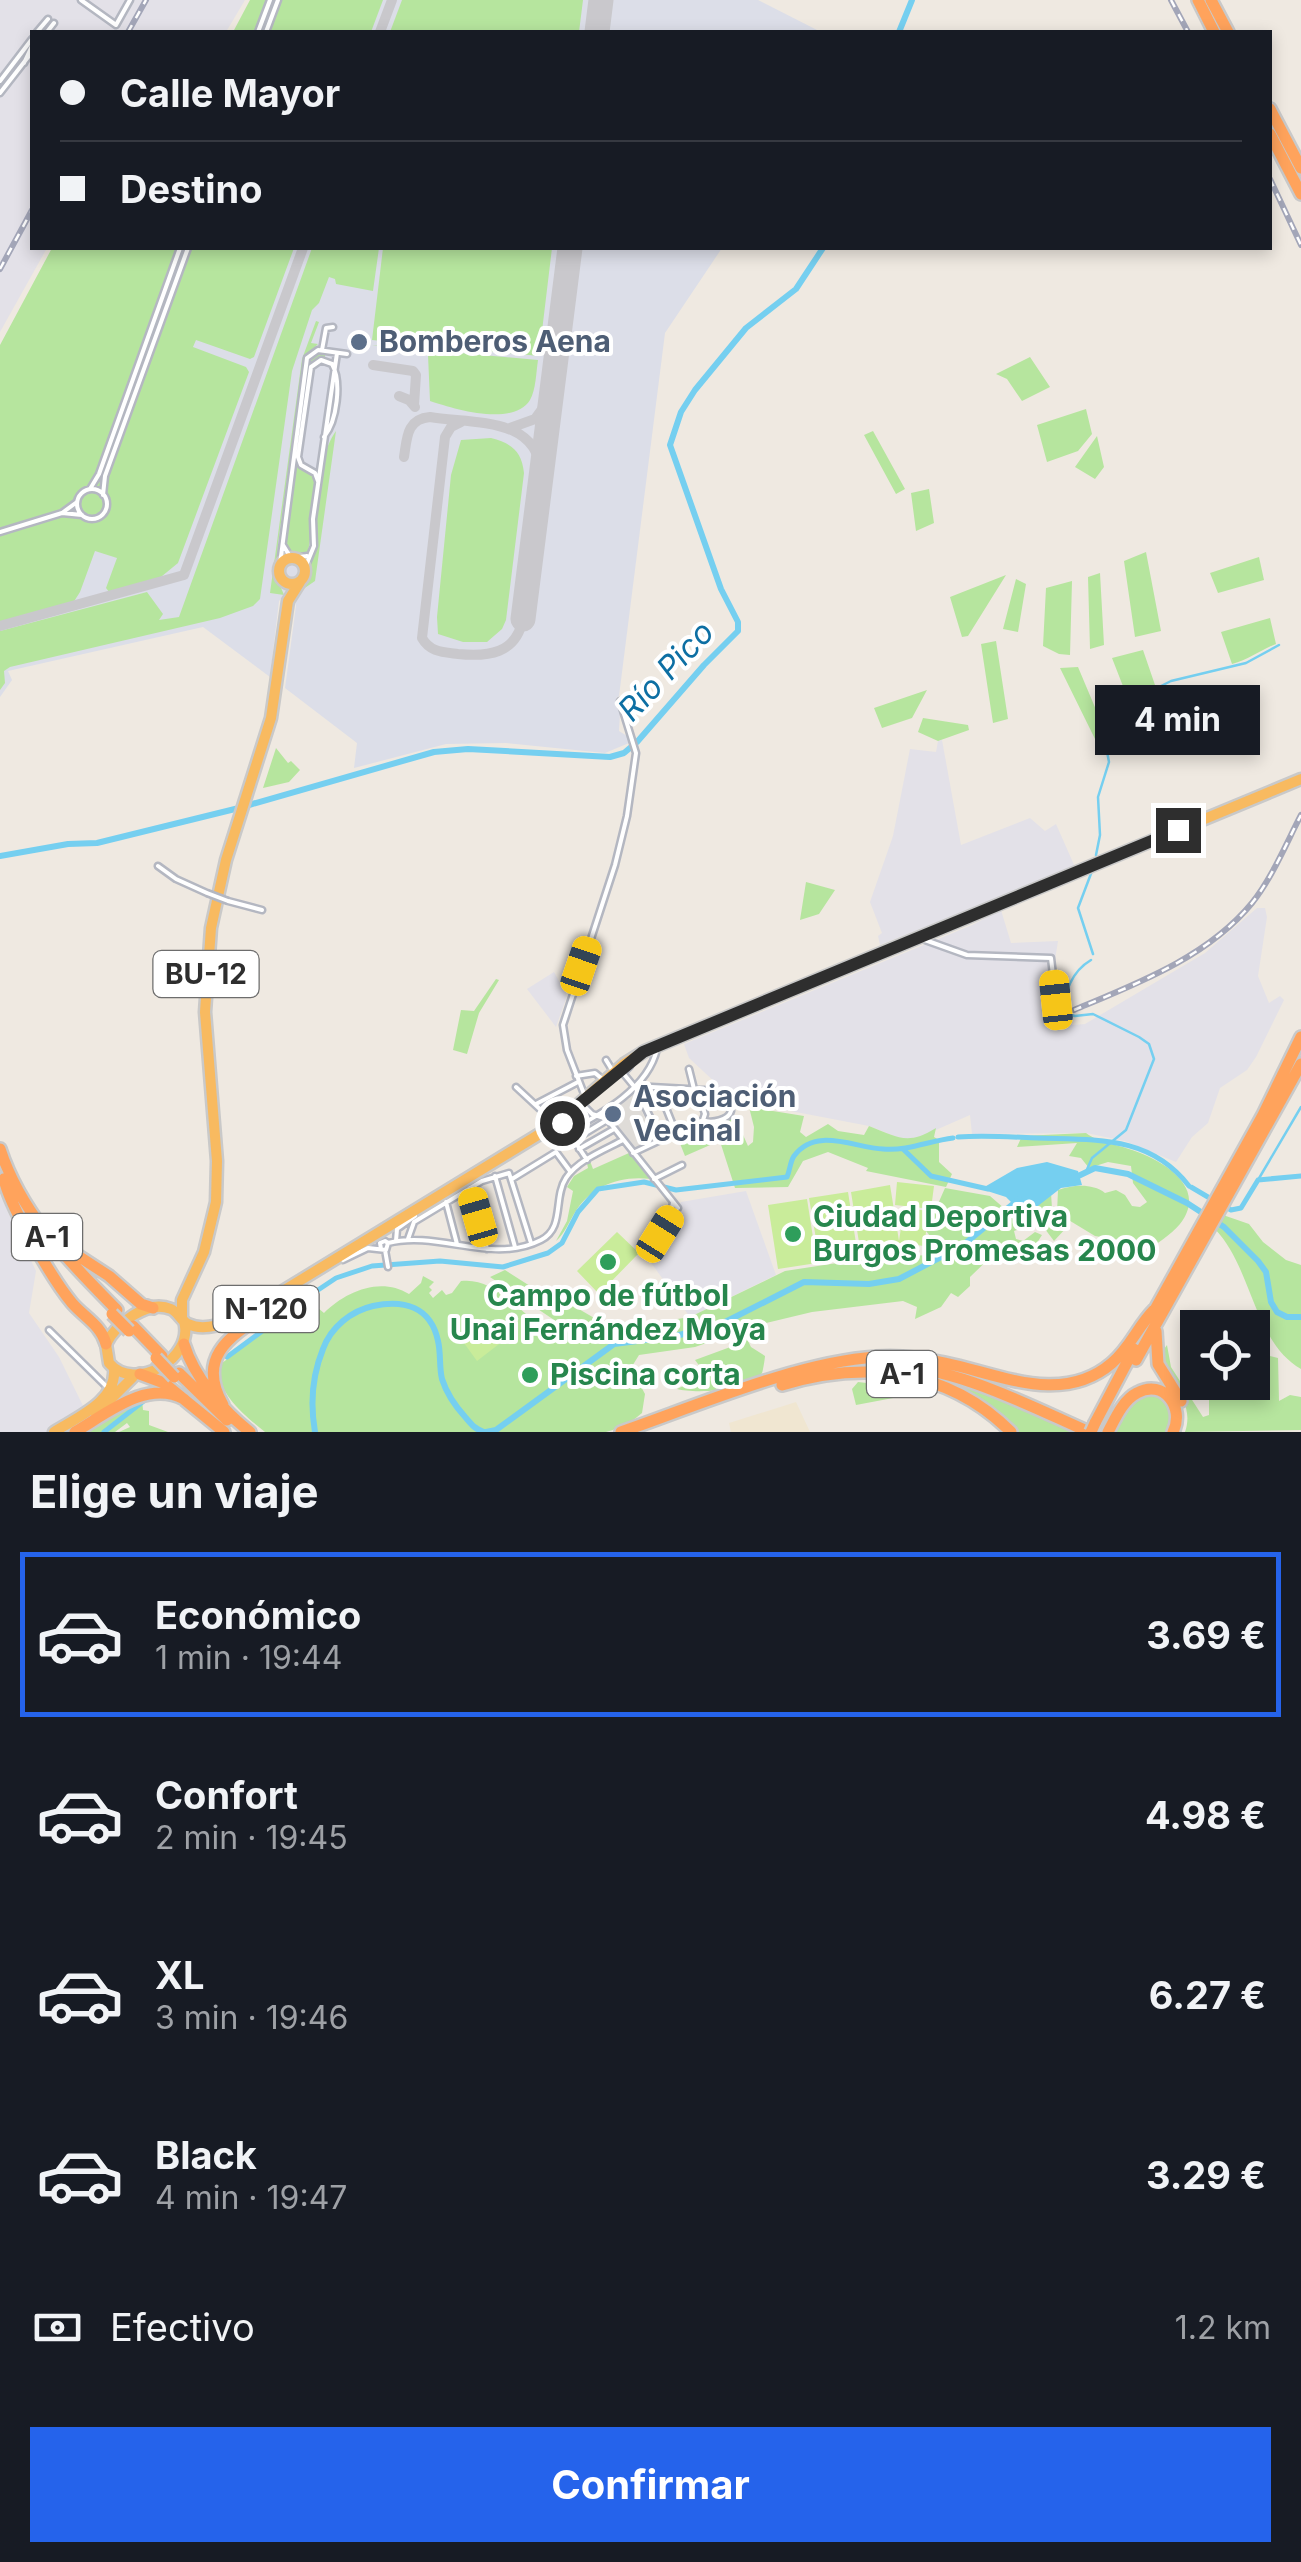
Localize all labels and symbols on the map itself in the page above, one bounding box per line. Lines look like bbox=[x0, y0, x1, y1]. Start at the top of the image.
place label: Bomberos Aena bbox=[379, 323, 611, 359]
marker: Bomberos Aena bbox=[348, 331, 370, 353]
water label: Río Pico bbox=[610, 613, 722, 729]
callout: 4 min bbox=[1096, 685, 1260, 755]
route end bbox=[1156, 808, 1201, 853]
car bbox=[557, 933, 605, 999]
road number: BU-12 bbox=[154, 951, 258, 997]
car bbox=[1038, 969, 1074, 1031]
place label: Asociación Vecinal bbox=[633, 1078, 796, 1148]
route start bbox=[540, 1101, 585, 1146]
marker: Asociación Vecinal bbox=[602, 1103, 624, 1125]
car bbox=[455, 1184, 501, 1250]
place label: Ciudad Deportiva Burgos Promesas 2000 bbox=[813, 1198, 1157, 1268]
car bbox=[631, 1201, 689, 1267]
road number: A-1 bbox=[12, 1214, 82, 1260]
marker: Ciudad Deportiva Burgos Promesas 2000 bbox=[782, 1223, 804, 1245]
marker: Campo de fútbol Unai Fernández Moya bbox=[597, 1251, 619, 1273]
place label: Campo de fútbol Unai Fernández Moya bbox=[450, 1277, 766, 1347]
road number: N-120 bbox=[214, 1286, 318, 1332]
road number: A-1 bbox=[867, 1351, 937, 1397]
place label: Piscina corta bbox=[550, 1356, 741, 1392]
marker: Piscina corta bbox=[519, 1364, 541, 1386]

